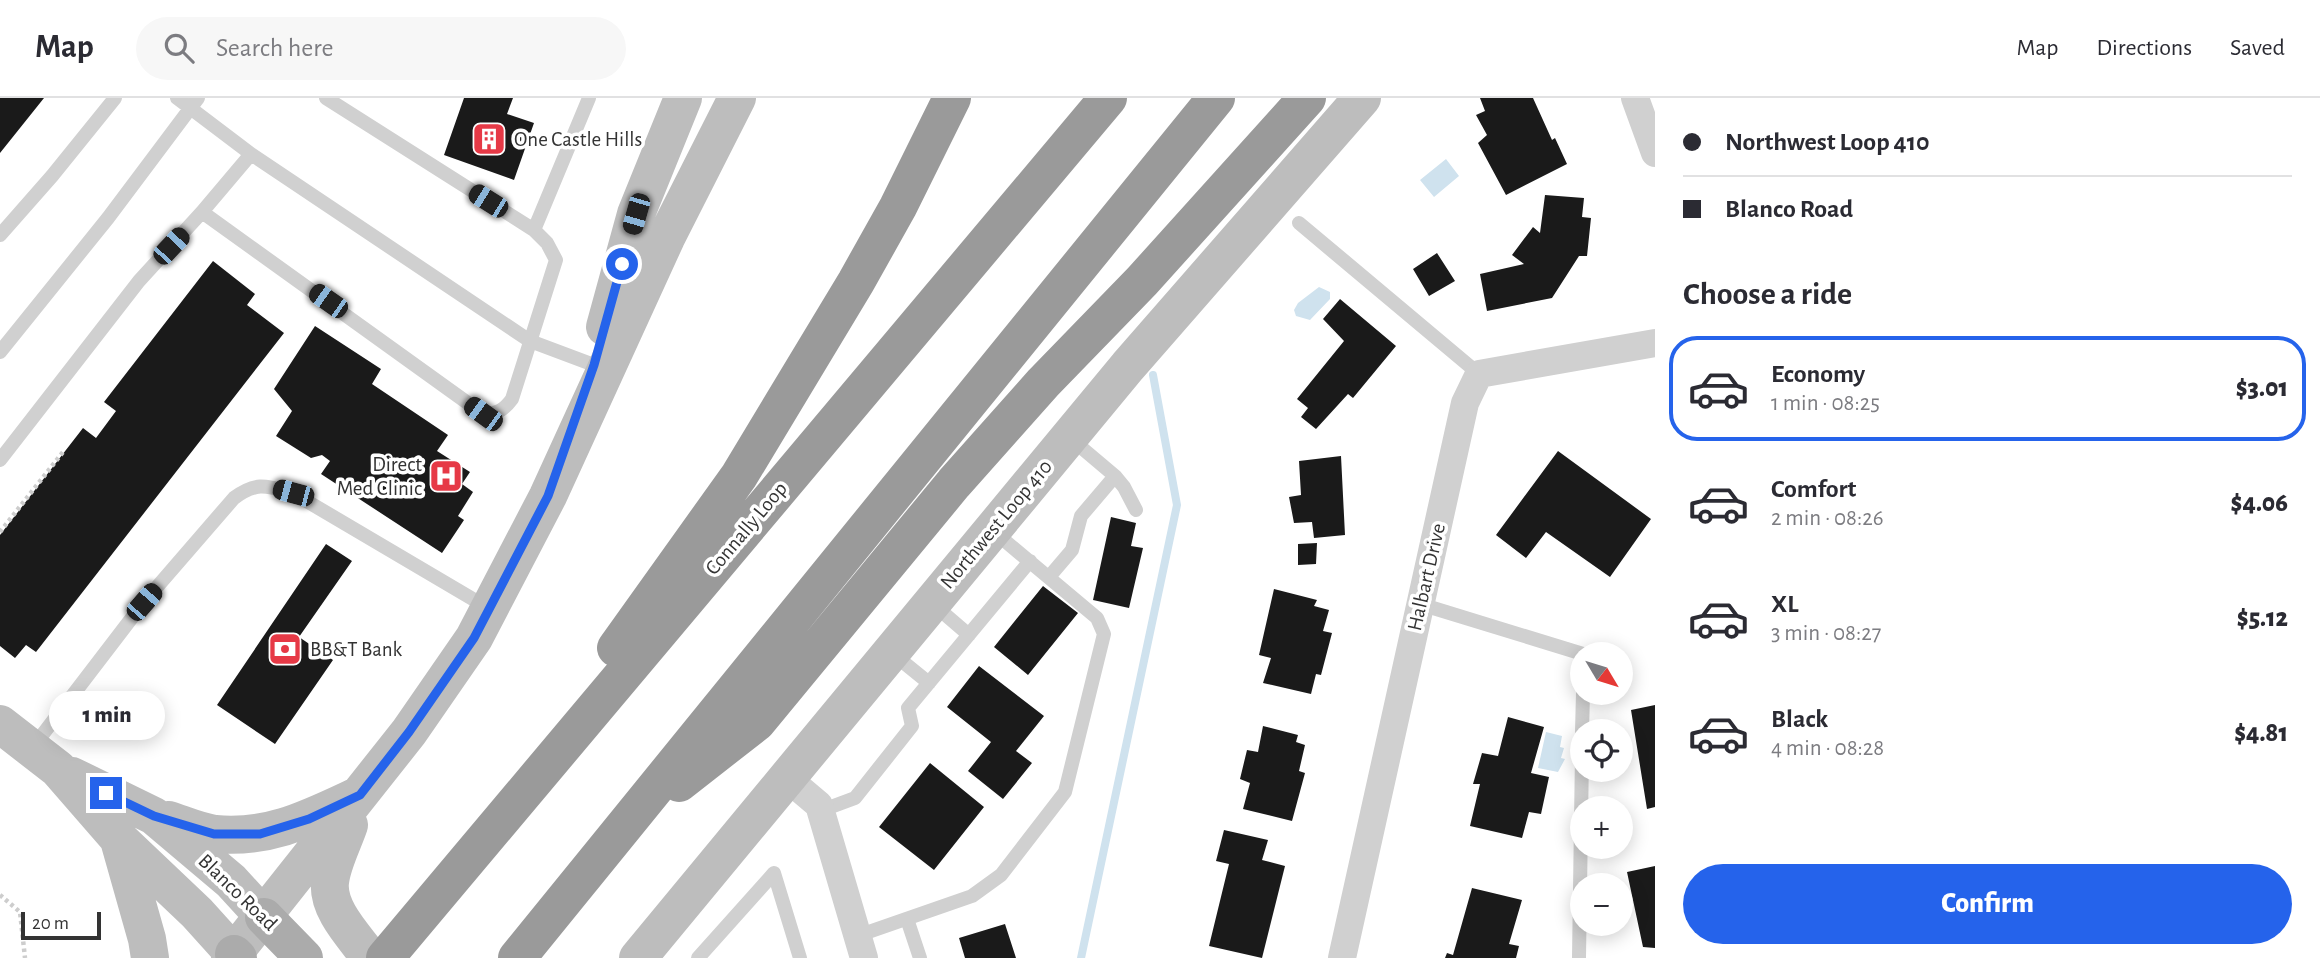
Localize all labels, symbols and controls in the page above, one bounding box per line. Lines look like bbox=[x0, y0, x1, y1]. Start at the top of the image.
search box bbox=[136, 17, 626, 80]
icon: search bbox=[160, 29, 198, 67]
text: Map bbox=[35, 31, 94, 64]
text: Search here bbox=[216, 35, 334, 61]
text: Map bbox=[2016, 36, 2058, 60]
text: Directions bbox=[2096, 36, 2192, 60]
text: Saved bbox=[2230, 36, 2285, 60]
building icon: One Castle Hills bbox=[470, 120, 508, 158]
place label: One Castle Hills bbox=[514, 129, 642, 150]
text: Northwest Loop 410 bbox=[1725, 129, 1930, 155]
car bbox=[465, 181, 512, 221]
car bbox=[621, 191, 652, 237]
text: Blanco Road bbox=[1725, 196, 1853, 222]
car bbox=[149, 223, 194, 269]
route start bbox=[606, 248, 638, 280]
text: Choose a ride bbox=[1683, 278, 1852, 310]
car bbox=[305, 280, 352, 322]
icon: car bbox=[1687, 357, 1750, 420]
text: Economy bbox=[1771, 361, 1865, 387]
text: $3.01 bbox=[2236, 375, 2288, 401]
text: 1 min · 08:25 bbox=[1771, 392, 1880, 415]
car bbox=[460, 393, 507, 435]
place label: Direct Med Clinic bbox=[337, 454, 422, 499]
street label: Northwest Loop 410 bbox=[937, 456, 1056, 593]
hospital icon: Direct Med Clinic bbox=[427, 457, 465, 495]
icon: car bbox=[1687, 472, 1750, 535]
text: Comfort bbox=[1771, 476, 1856, 502]
car bbox=[270, 477, 317, 509]
street label: Connally Loop bbox=[702, 478, 791, 579]
text: $4.06 bbox=[2231, 490, 2288, 516]
text: 2 min · 08:26 bbox=[1771, 507, 1884, 530]
street label: Halbart Drive bbox=[1404, 521, 1449, 633]
car bbox=[123, 579, 166, 625]
icon: car bbox=[1687, 587, 1750, 650]
text: XL bbox=[1771, 591, 1798, 617]
text: $5.12 bbox=[2237, 605, 2288, 631]
text: 3 min · 08:27 bbox=[1771, 622, 1881, 645]
bank icon: BB&T Bank bbox=[266, 630, 304, 668]
place label: BB&T Bank bbox=[310, 639, 402, 660]
north arrow bbox=[1570, 642, 1633, 705]
map controls bbox=[1570, 642, 1633, 936]
callout: 1 min bbox=[48, 692, 164, 740]
icon: car bbox=[1687, 702, 1750, 765]
text: 1 min bbox=[83, 704, 131, 727]
text: Black bbox=[1771, 706, 1828, 732]
button: locate bbox=[1570, 719, 1633, 782]
text: $4.81 bbox=[2234, 720, 2288, 746]
text: 4 min · 08:28 bbox=[1771, 737, 1884, 760]
route end bbox=[90, 777, 122, 809]
button: + bbox=[1570, 796, 1633, 859]
street label: Blanco Road bbox=[194, 850, 281, 935]
button: Confirm bbox=[1683, 864, 2292, 944]
button: − bbox=[1570, 873, 1633, 936]
scale bar bbox=[21, 909, 102, 941]
text: 20 m bbox=[32, 914, 69, 933]

